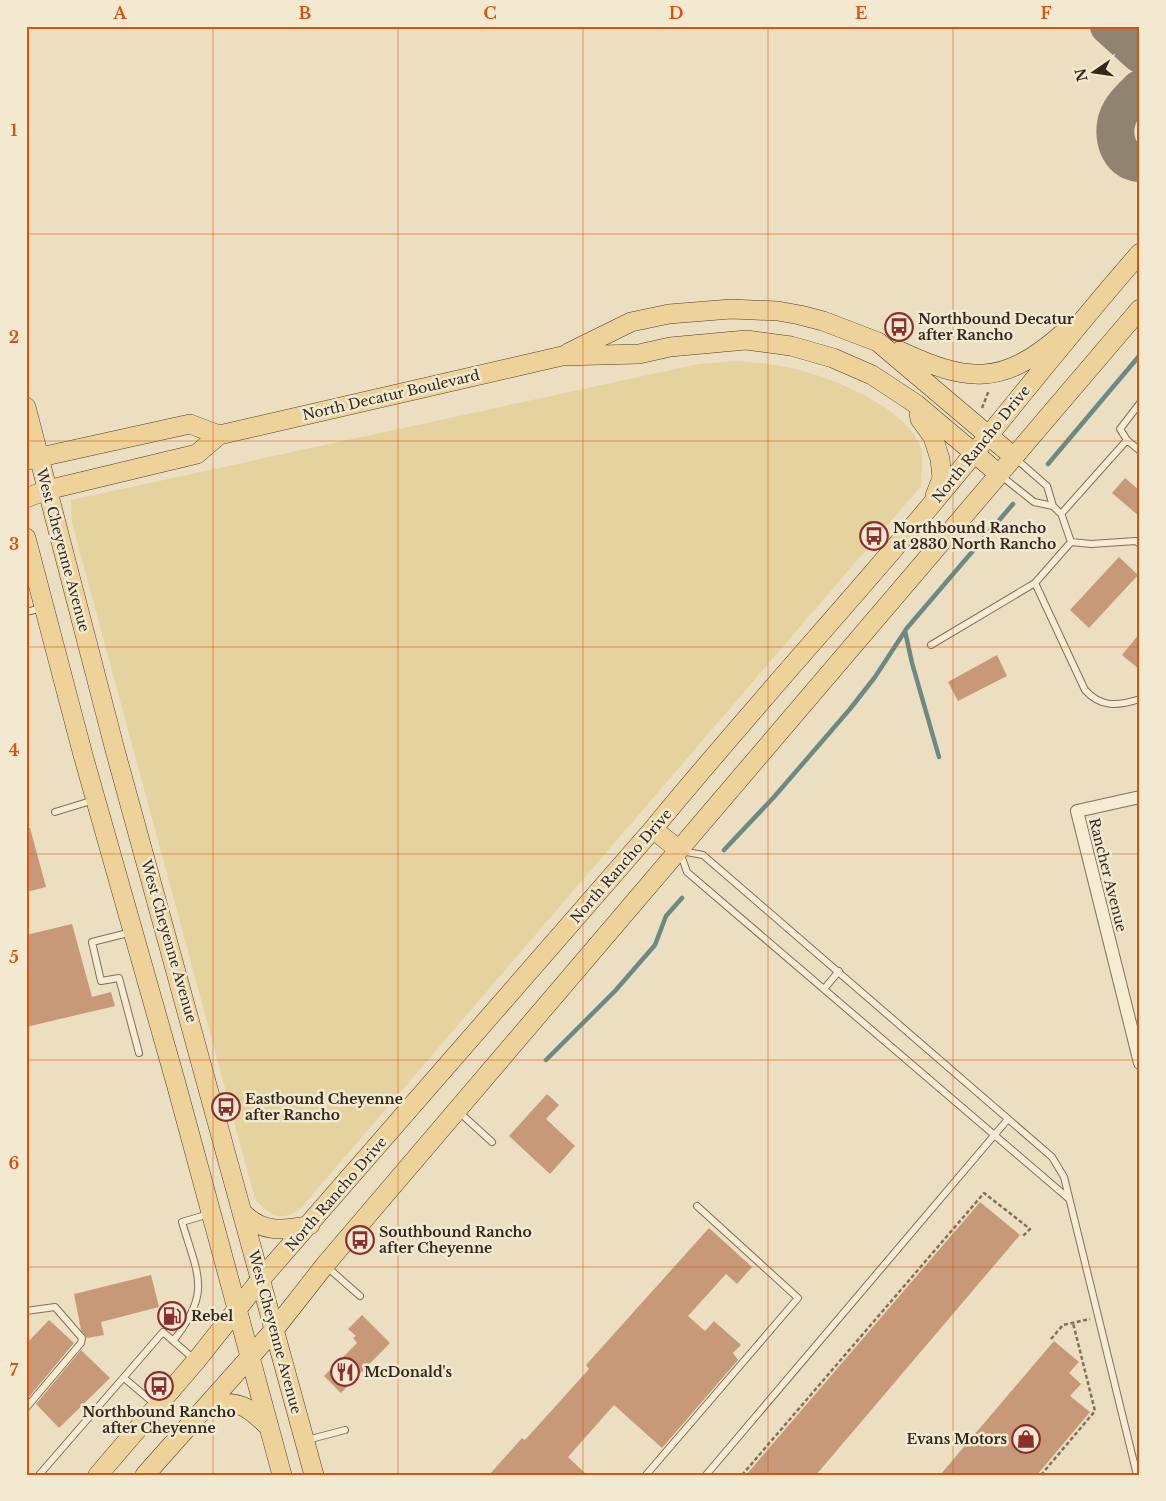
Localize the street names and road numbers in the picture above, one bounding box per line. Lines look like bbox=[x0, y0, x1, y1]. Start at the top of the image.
street label: North Decatur Boulevard bbox=[301, 366, 482, 424]
street label: North Rancho Drive bbox=[928, 382, 1034, 506]
street label: West Cheyenne Avenue bbox=[32, 465, 94, 634]
street label: North Rancho Drive bbox=[566, 805, 676, 927]
street label: Rancher Avenue bbox=[1085, 816, 1131, 934]
street label: West Cheyenne Avenue bbox=[137, 857, 201, 1024]
street label: North Rancho Drive bbox=[281, 1133, 391, 1255]
street label: West Cheyenne Avenue bbox=[244, 1247, 306, 1416]

